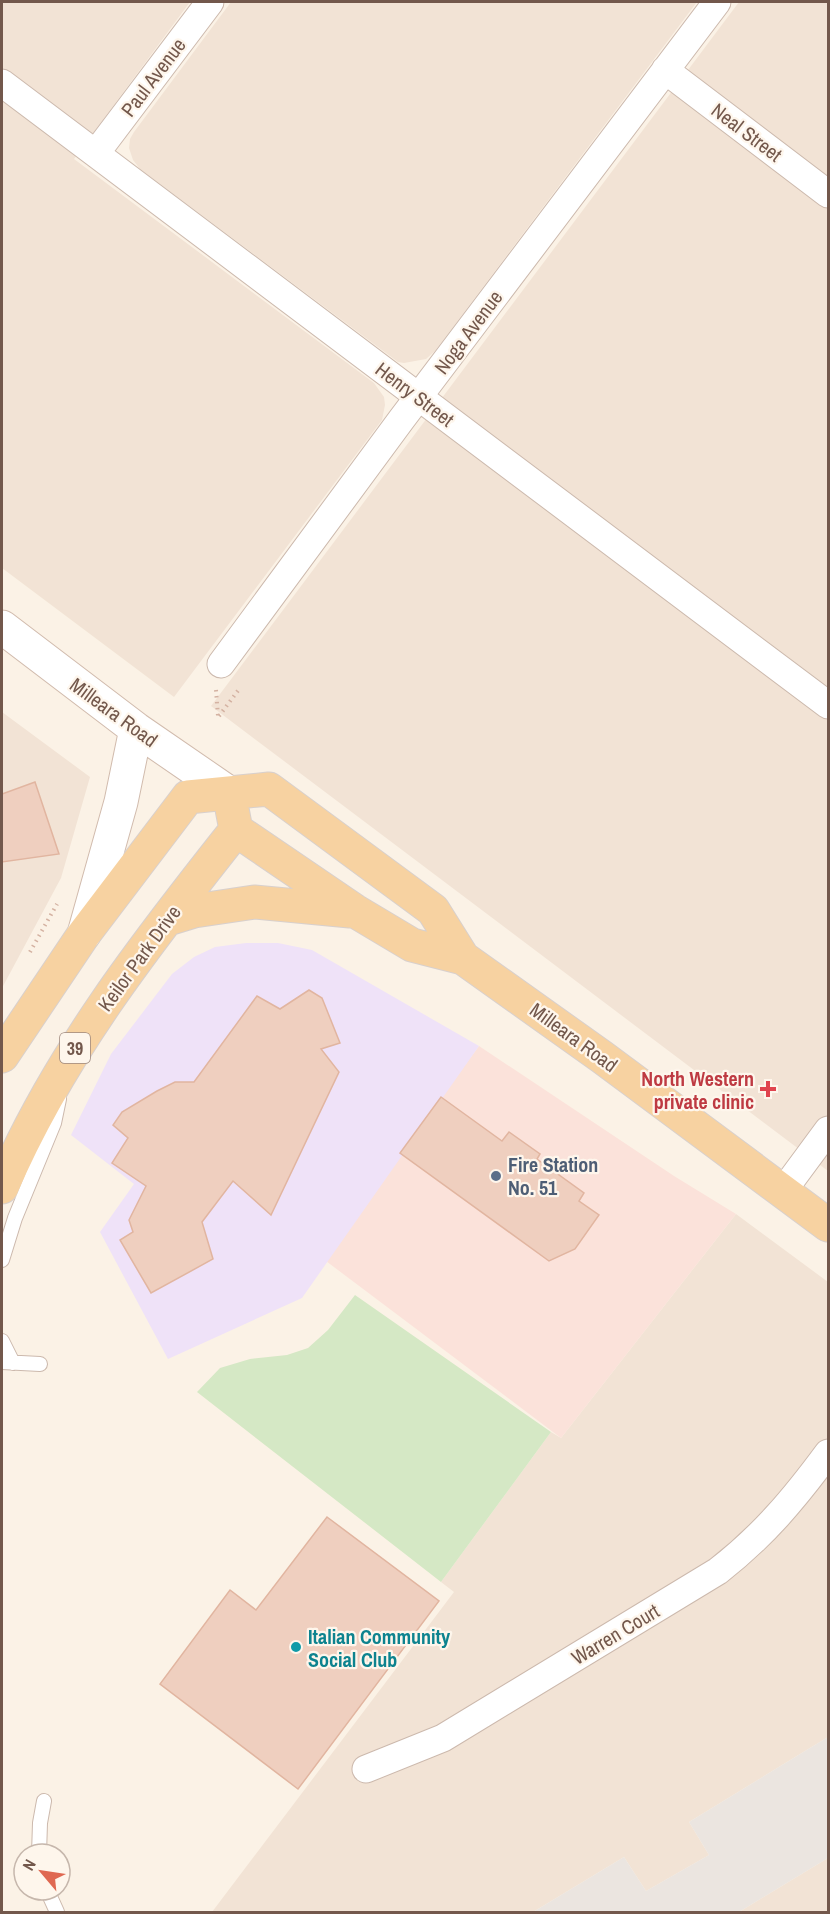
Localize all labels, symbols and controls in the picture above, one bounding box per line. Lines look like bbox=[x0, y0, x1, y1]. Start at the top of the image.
street label: Paul Avenue bbox=[115, 32, 191, 122]
street label: Neal Street bbox=[706, 97, 788, 168]
street label: Noga Avenue bbox=[428, 285, 508, 379]
street label: Henry Street bbox=[370, 356, 460, 433]
street label: Milleara Road bbox=[65, 671, 163, 753]
street label: Keilor Park Drive bbox=[91, 900, 187, 1016]
street label: Milleara Road bbox=[525, 996, 623, 1078]
road number: 39 bbox=[60, 1033, 90, 1063]
place label: North Western private clinic bbox=[641, 1065, 754, 1115]
marker: North Western private clinic bbox=[759, 1080, 777, 1098]
place label: Fire Station No. 51 bbox=[508, 1151, 598, 1201]
marker: Fire Station No. 51 bbox=[489, 1169, 503, 1183]
street label: Warren Court bbox=[566, 1597, 664, 1671]
place label: Italian Community Social Club bbox=[308, 1623, 451, 1673]
marker: Italian Community Social Club bbox=[289, 1640, 303, 1654]
north arrow bbox=[12, 1842, 72, 1902]
text: N bbox=[17, 1855, 41, 1874]

